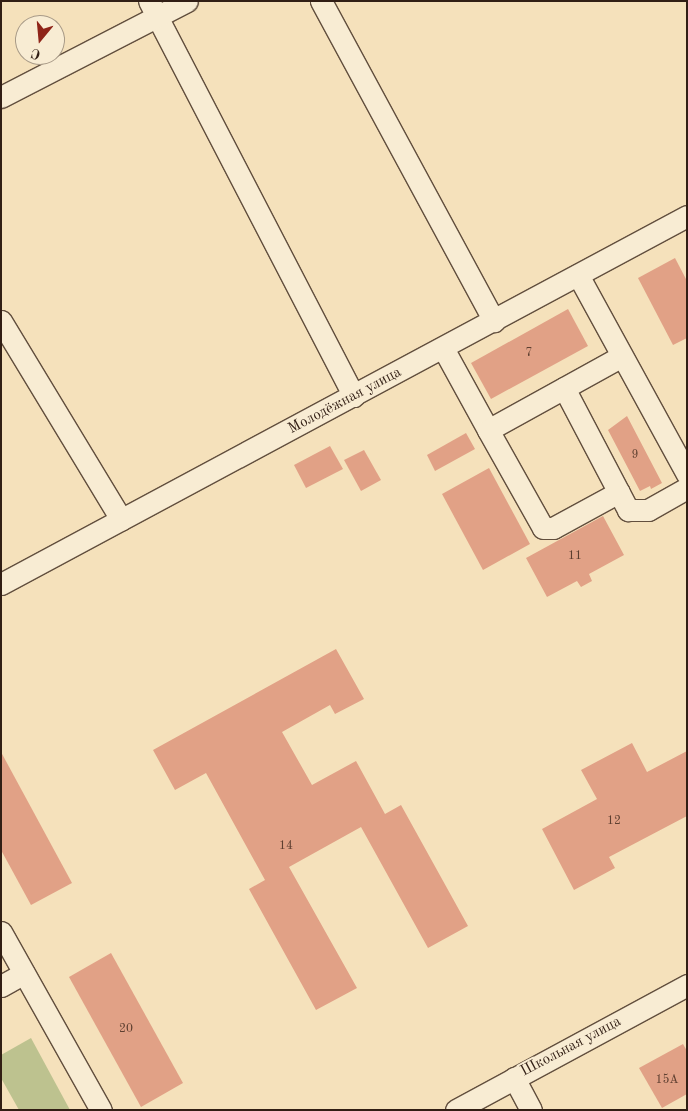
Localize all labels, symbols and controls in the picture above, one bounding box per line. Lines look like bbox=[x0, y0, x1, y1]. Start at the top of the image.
north arrow bbox=[15, 15, 65, 65]
text: С bbox=[29, 45, 42, 61]
house number: 7 bbox=[526, 347, 532, 361]
street label: Молодёжная улица bbox=[285, 364, 405, 438]
house number: 9 bbox=[632, 449, 638, 463]
house number: 11 bbox=[568, 550, 582, 564]
house number: 12 bbox=[607, 815, 621, 829]
house number: 14 bbox=[279, 840, 293, 854]
street label: Школьная улица bbox=[518, 1013, 624, 1081]
house number: 20 bbox=[119, 1023, 133, 1037]
house number: 15А bbox=[655, 1074, 679, 1088]

